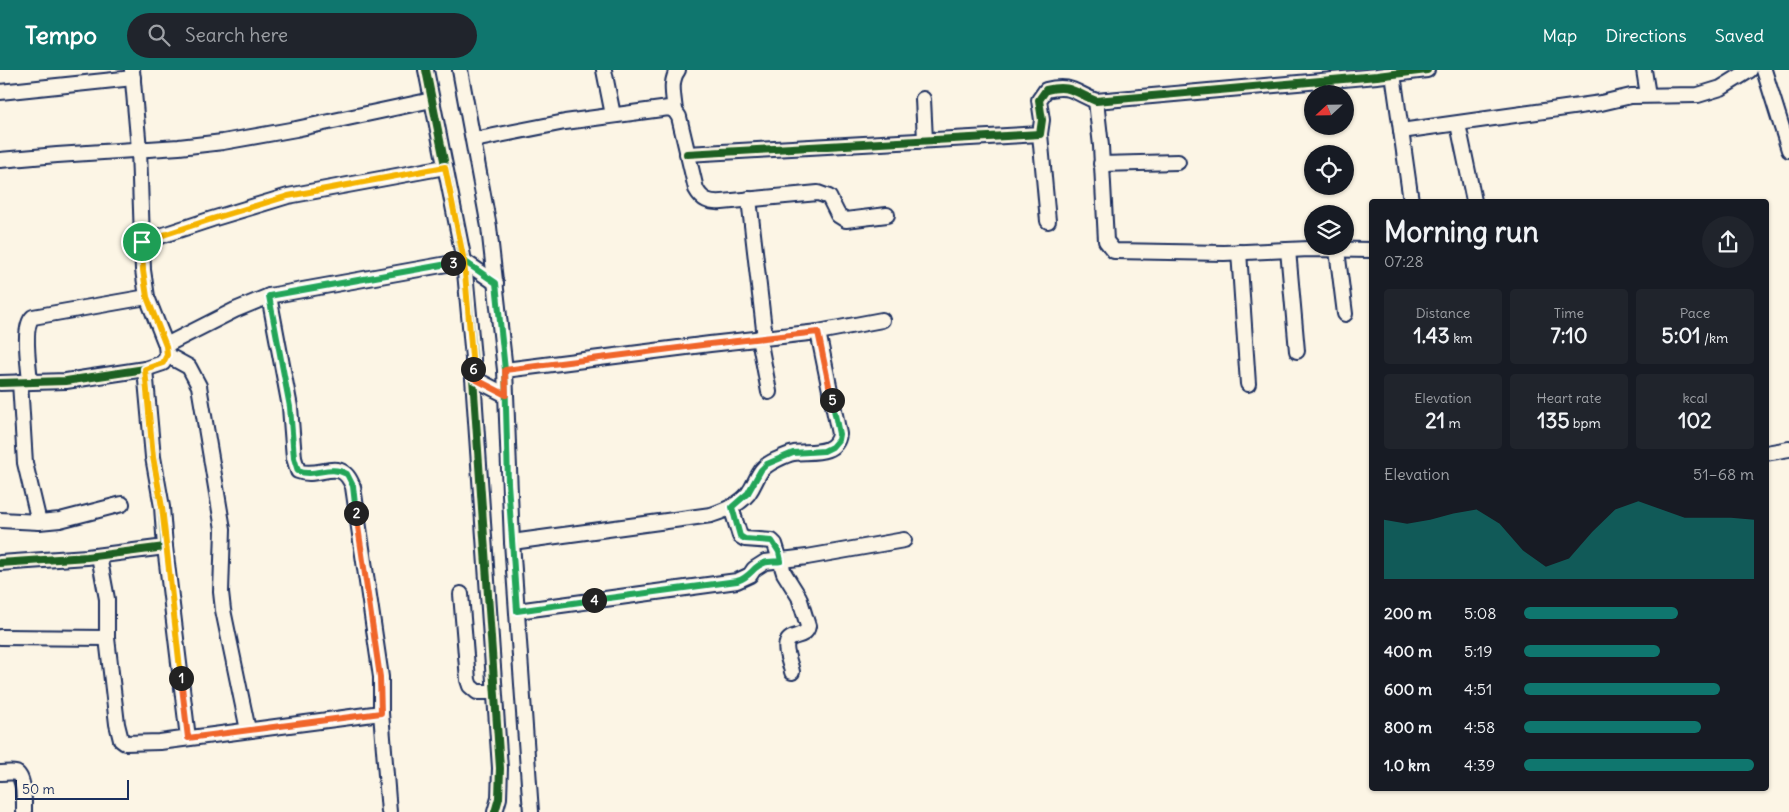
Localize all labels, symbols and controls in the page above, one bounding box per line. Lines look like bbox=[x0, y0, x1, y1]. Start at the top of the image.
search box bbox=[127, 13, 477, 58]
text: Tempo bbox=[25, 20, 97, 50]
icon: search bbox=[145, 21, 173, 49]
text: Search here bbox=[185, 23, 288, 47]
text: Map bbox=[1542, 24, 1577, 47]
text: Directions bbox=[1605, 24, 1687, 47]
text: Saved bbox=[1715, 24, 1764, 47]
north arrow bbox=[1304, 85, 1354, 135]
map controls bbox=[1304, 85, 1354, 255]
button: locate bbox=[1304, 145, 1354, 195]
button: layers bbox=[1304, 205, 1354, 255]
text: Morning run bbox=[1384, 214, 1539, 250]
button: share bbox=[1702, 216, 1754, 268]
pin bbox=[121, 221, 163, 263]
icon: arrive bbox=[128, 228, 156, 256]
pin: 3 bbox=[440, 250, 466, 276]
text: 07:28 bbox=[1384, 251, 1424, 271]
text: 3 bbox=[450, 254, 457, 272]
text: Distance bbox=[1416, 304, 1470, 322]
text: Time bbox=[1554, 304, 1584, 322]
text: Pace bbox=[1680, 304, 1710, 322]
text: 1.43 bbox=[1413, 322, 1450, 349]
text: 7:10 bbox=[1550, 322, 1588, 349]
text: 5:01 bbox=[1662, 322, 1701, 349]
text: km bbox=[1450, 329, 1473, 347]
text: /km bbox=[1701, 329, 1728, 347]
pin: 6 bbox=[460, 356, 486, 382]
text: 6 bbox=[469, 360, 478, 378]
pin: 5 bbox=[820, 388, 844, 412]
text: Elevation bbox=[1414, 389, 1472, 407]
text: Heart rate bbox=[1537, 389, 1601, 407]
text: kcal bbox=[1682, 389, 1708, 407]
text: 5 bbox=[828, 391, 837, 409]
text: 21 bbox=[1425, 407, 1445, 434]
text: 135 bbox=[1537, 407, 1570, 434]
text: 102 bbox=[1678, 407, 1712, 434]
text: m bbox=[1445, 414, 1461, 432]
text: bpm bbox=[1570, 414, 1601, 432]
text: Elevation bbox=[1384, 464, 1450, 484]
text: 51–68 m bbox=[1693, 464, 1754, 484]
pin: 2 bbox=[344, 500, 368, 526]
text: 2 bbox=[353, 504, 360, 522]
pin: 4 bbox=[582, 588, 606, 612]
text: 4 bbox=[590, 591, 599, 609]
text: 200 m bbox=[1384, 603, 1432, 623]
text: 5:08 bbox=[1464, 603, 1497, 623]
text: 400 m bbox=[1384, 641, 1432, 661]
text: 5:19 bbox=[1464, 641, 1492, 661]
pin: 1 bbox=[168, 666, 194, 690]
text: 1 bbox=[179, 669, 184, 687]
text: 600 m bbox=[1384, 679, 1432, 699]
text: 4:51 bbox=[1464, 679, 1492, 699]
text: 800 m bbox=[1384, 717, 1432, 737]
text: 4:58 bbox=[1464, 717, 1495, 737]
text: 1.0 km bbox=[1384, 755, 1430, 775]
text: 4:39 bbox=[1464, 755, 1495, 775]
scale bar bbox=[15, 777, 129, 800]
text: 50 m bbox=[22, 780, 55, 798]

